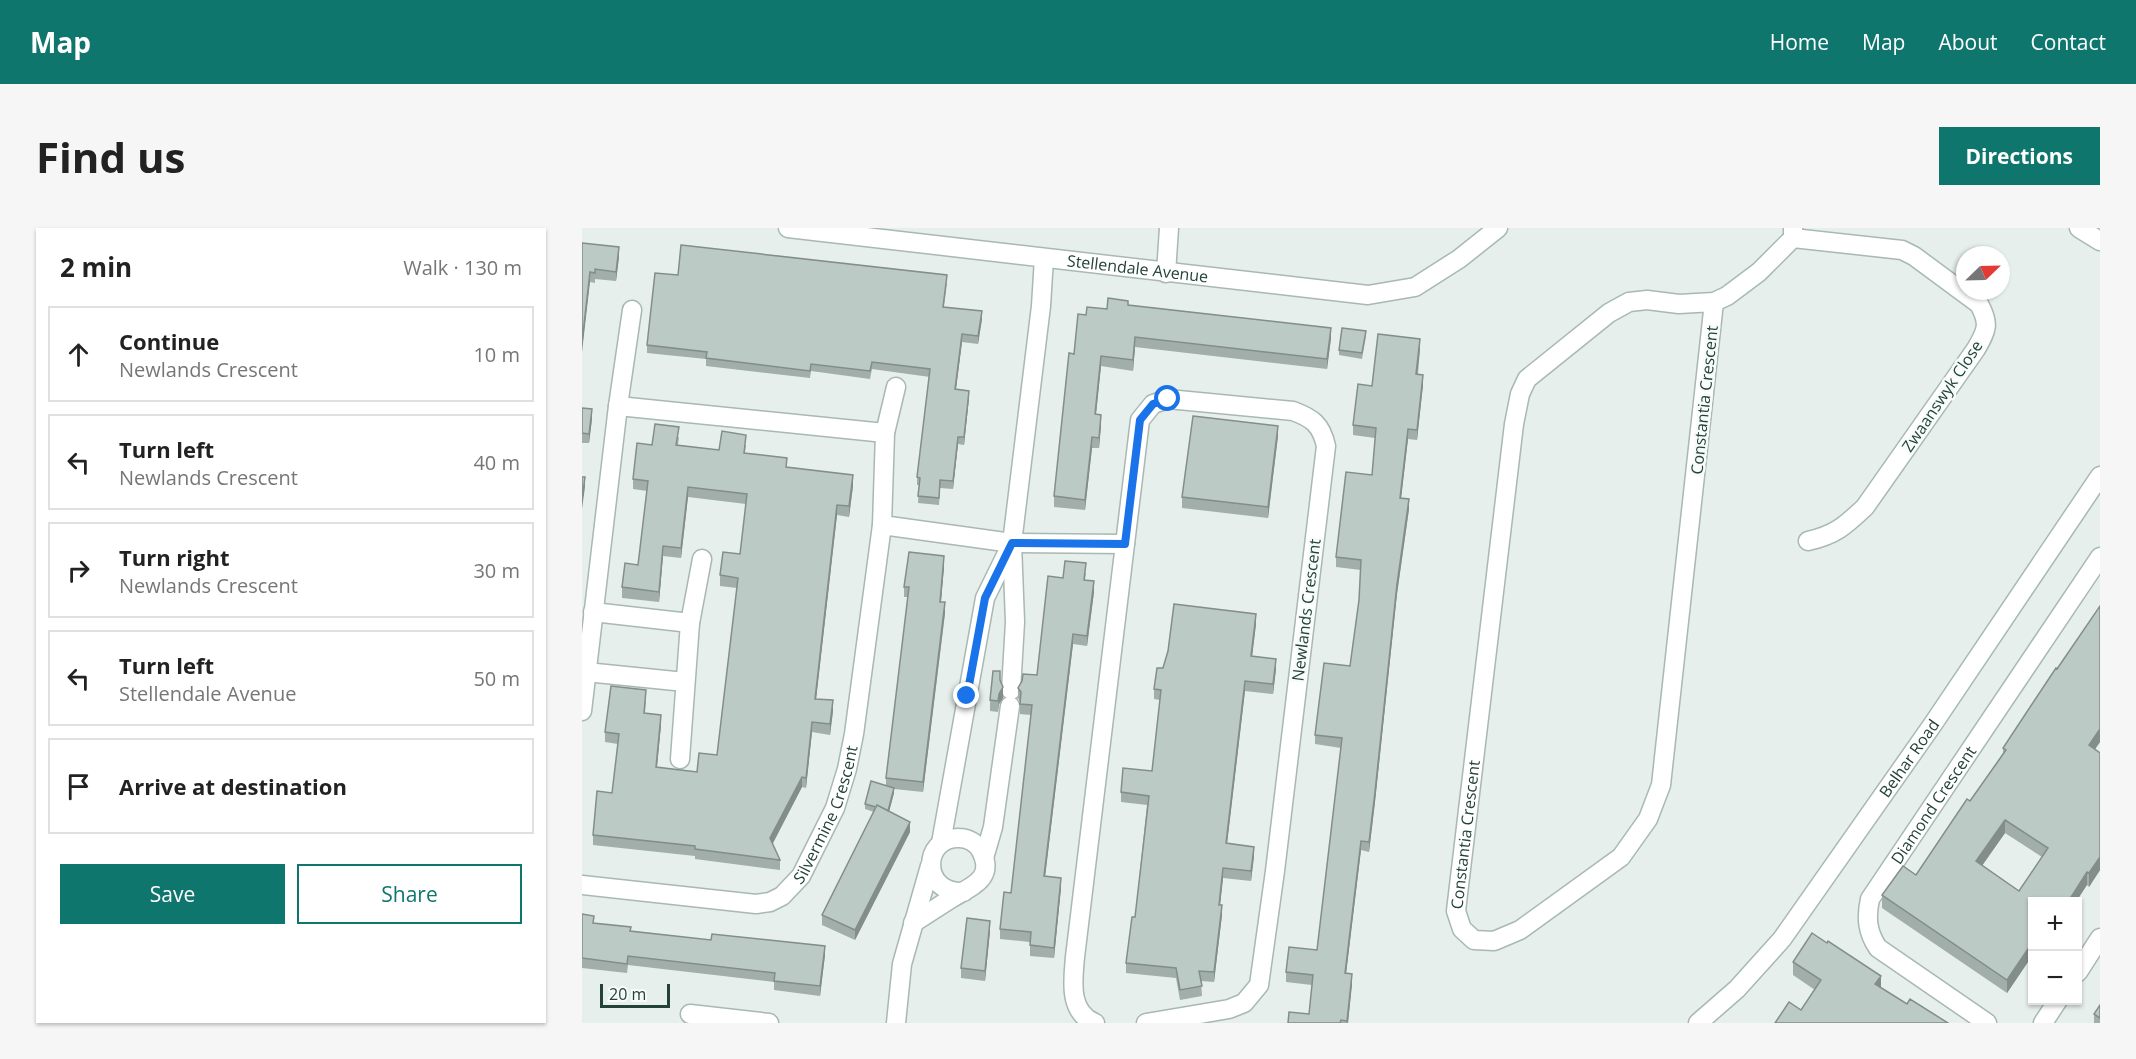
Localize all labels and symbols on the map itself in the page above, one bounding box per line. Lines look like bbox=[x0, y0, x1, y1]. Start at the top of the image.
north arrow bbox=[1956, 246, 2010, 300]
street label: Stellendale Avenue bbox=[1066, 249, 1209, 287]
street label: Constantia Crescent bbox=[1685, 324, 1723, 476]
street label: Zwaanswyk Close bbox=[1897, 336, 1988, 456]
route start bbox=[1154, 385, 1180, 411]
street label: Newlands Crescent bbox=[1286, 537, 1326, 682]
route end bbox=[953, 682, 979, 708]
street label: Belhar Road bbox=[1874, 715, 1944, 802]
street label: Diamond Crescent bbox=[1886, 741, 1981, 868]
street label: Silvermine Crescent bbox=[788, 743, 863, 889]
street label: Constantia Crescent bbox=[1445, 759, 1485, 910]
scale bar bbox=[600, 981, 670, 1008]

